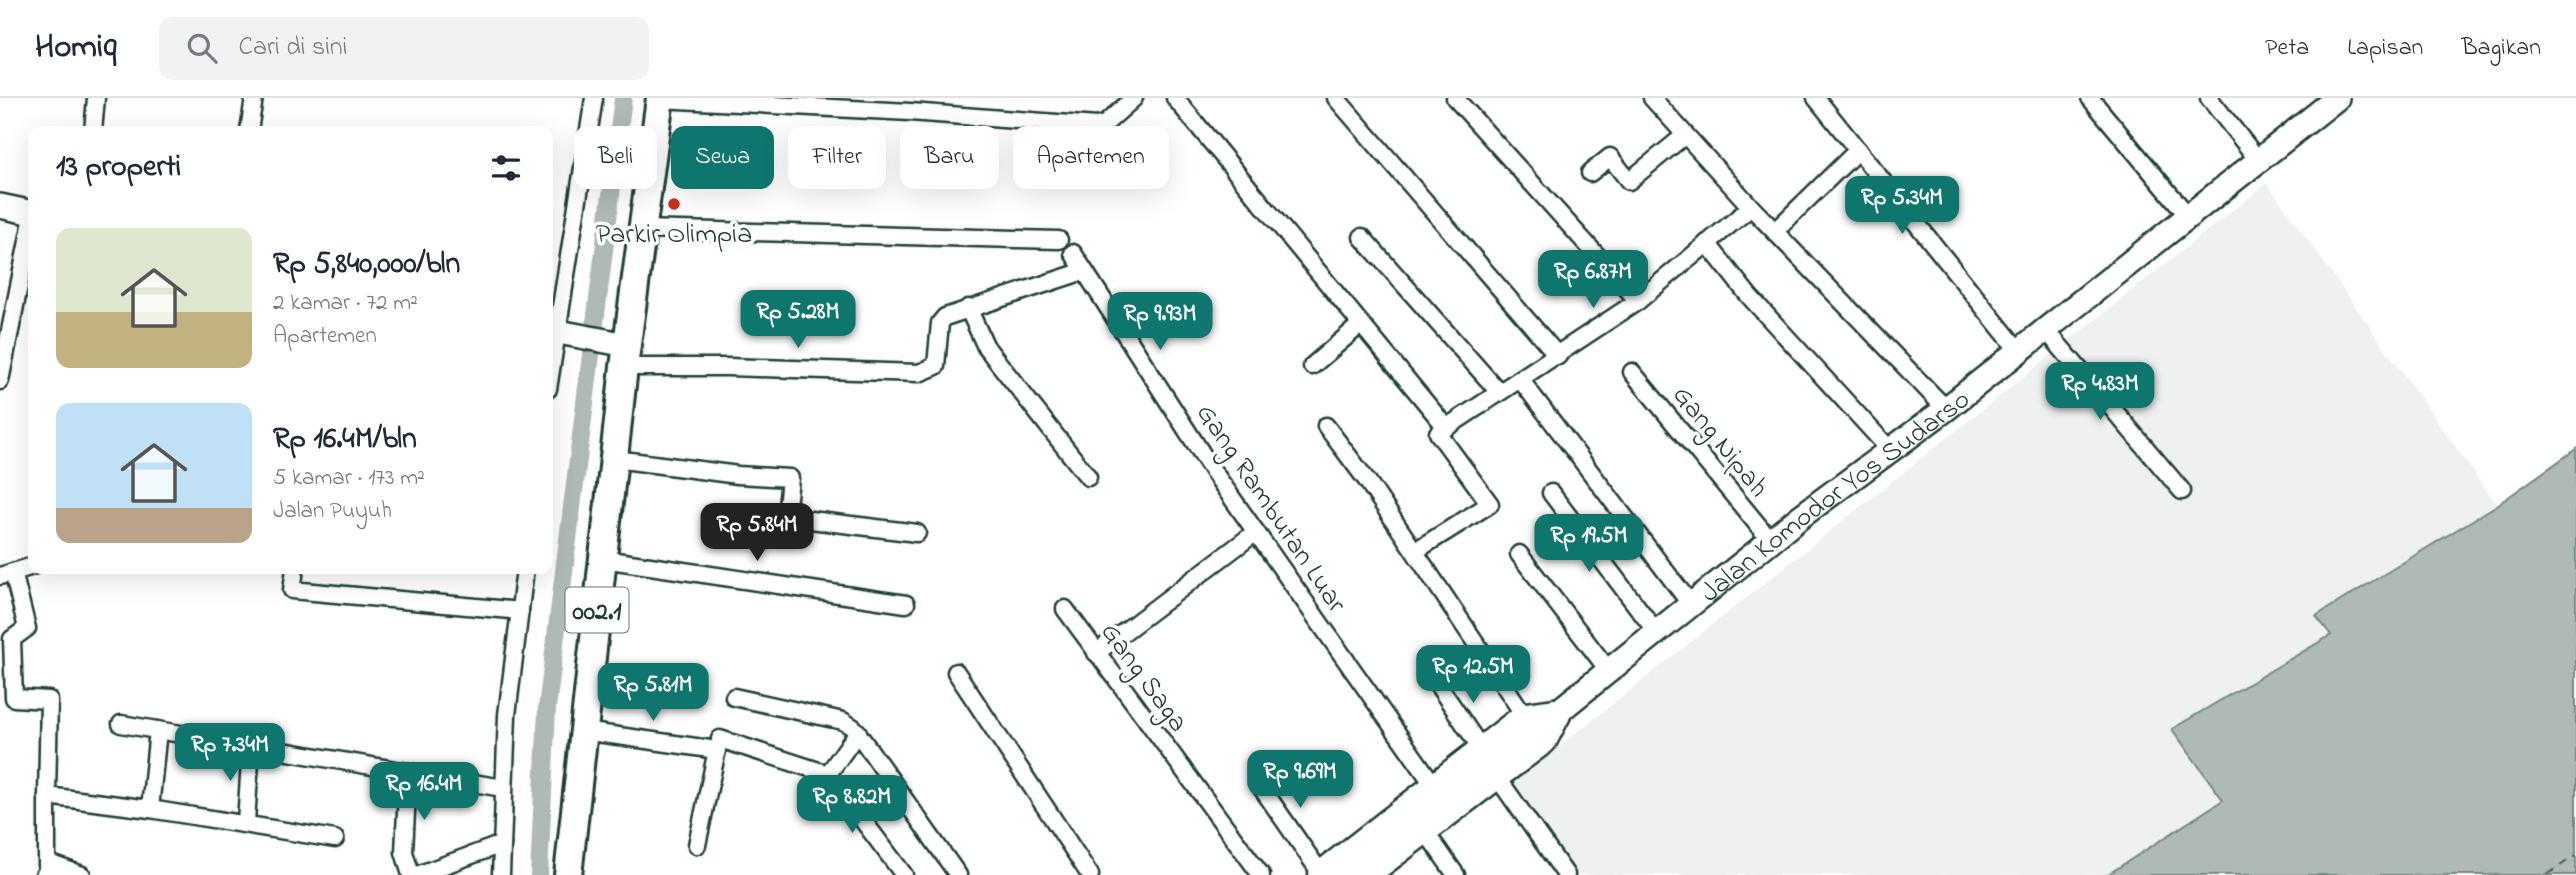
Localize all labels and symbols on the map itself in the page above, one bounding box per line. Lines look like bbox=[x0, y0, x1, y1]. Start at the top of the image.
pin: Rp 5.34M bbox=[1830, 176, 1974, 236]
marker: Parkir Olimpia bbox=[666, 196, 682, 212]
place label: Parkir Olimpia bbox=[596, 215, 752, 256]
pin: Rp 6.87M bbox=[1521, 250, 1665, 310]
pin: Rp 5.28M bbox=[726, 290, 870, 350]
pin: Rp 9.93M bbox=[1088, 292, 1232, 352]
pin: Rp 4.83M bbox=[2028, 362, 2172, 422]
street label: Gang Nipah bbox=[1661, 377, 1777, 507]
street label: Jalan Komodor Yos Sudarso bbox=[1692, 381, 1980, 614]
street label: Gang Rambutan Luar bbox=[1185, 396, 1356, 622]
pin: Rp 5.84M bbox=[685, 504, 829, 563]
pin: Rp 19.5M bbox=[1517, 514, 1661, 574]
road number: 002.1 bbox=[566, 588, 628, 632]
street label: Gang Saga bbox=[1089, 615, 1197, 741]
pin: Rp 12.5M bbox=[1401, 646, 1545, 705]
pin: Rp 5.81M bbox=[581, 664, 725, 723]
pin: Rp 7.34M bbox=[158, 724, 302, 783]
pin: Rp 9.69M bbox=[1228, 750, 1372, 810]
pin: Rp 16.4M bbox=[352, 762, 496, 822]
pin: Rp 8.82M bbox=[780, 776, 924, 835]

